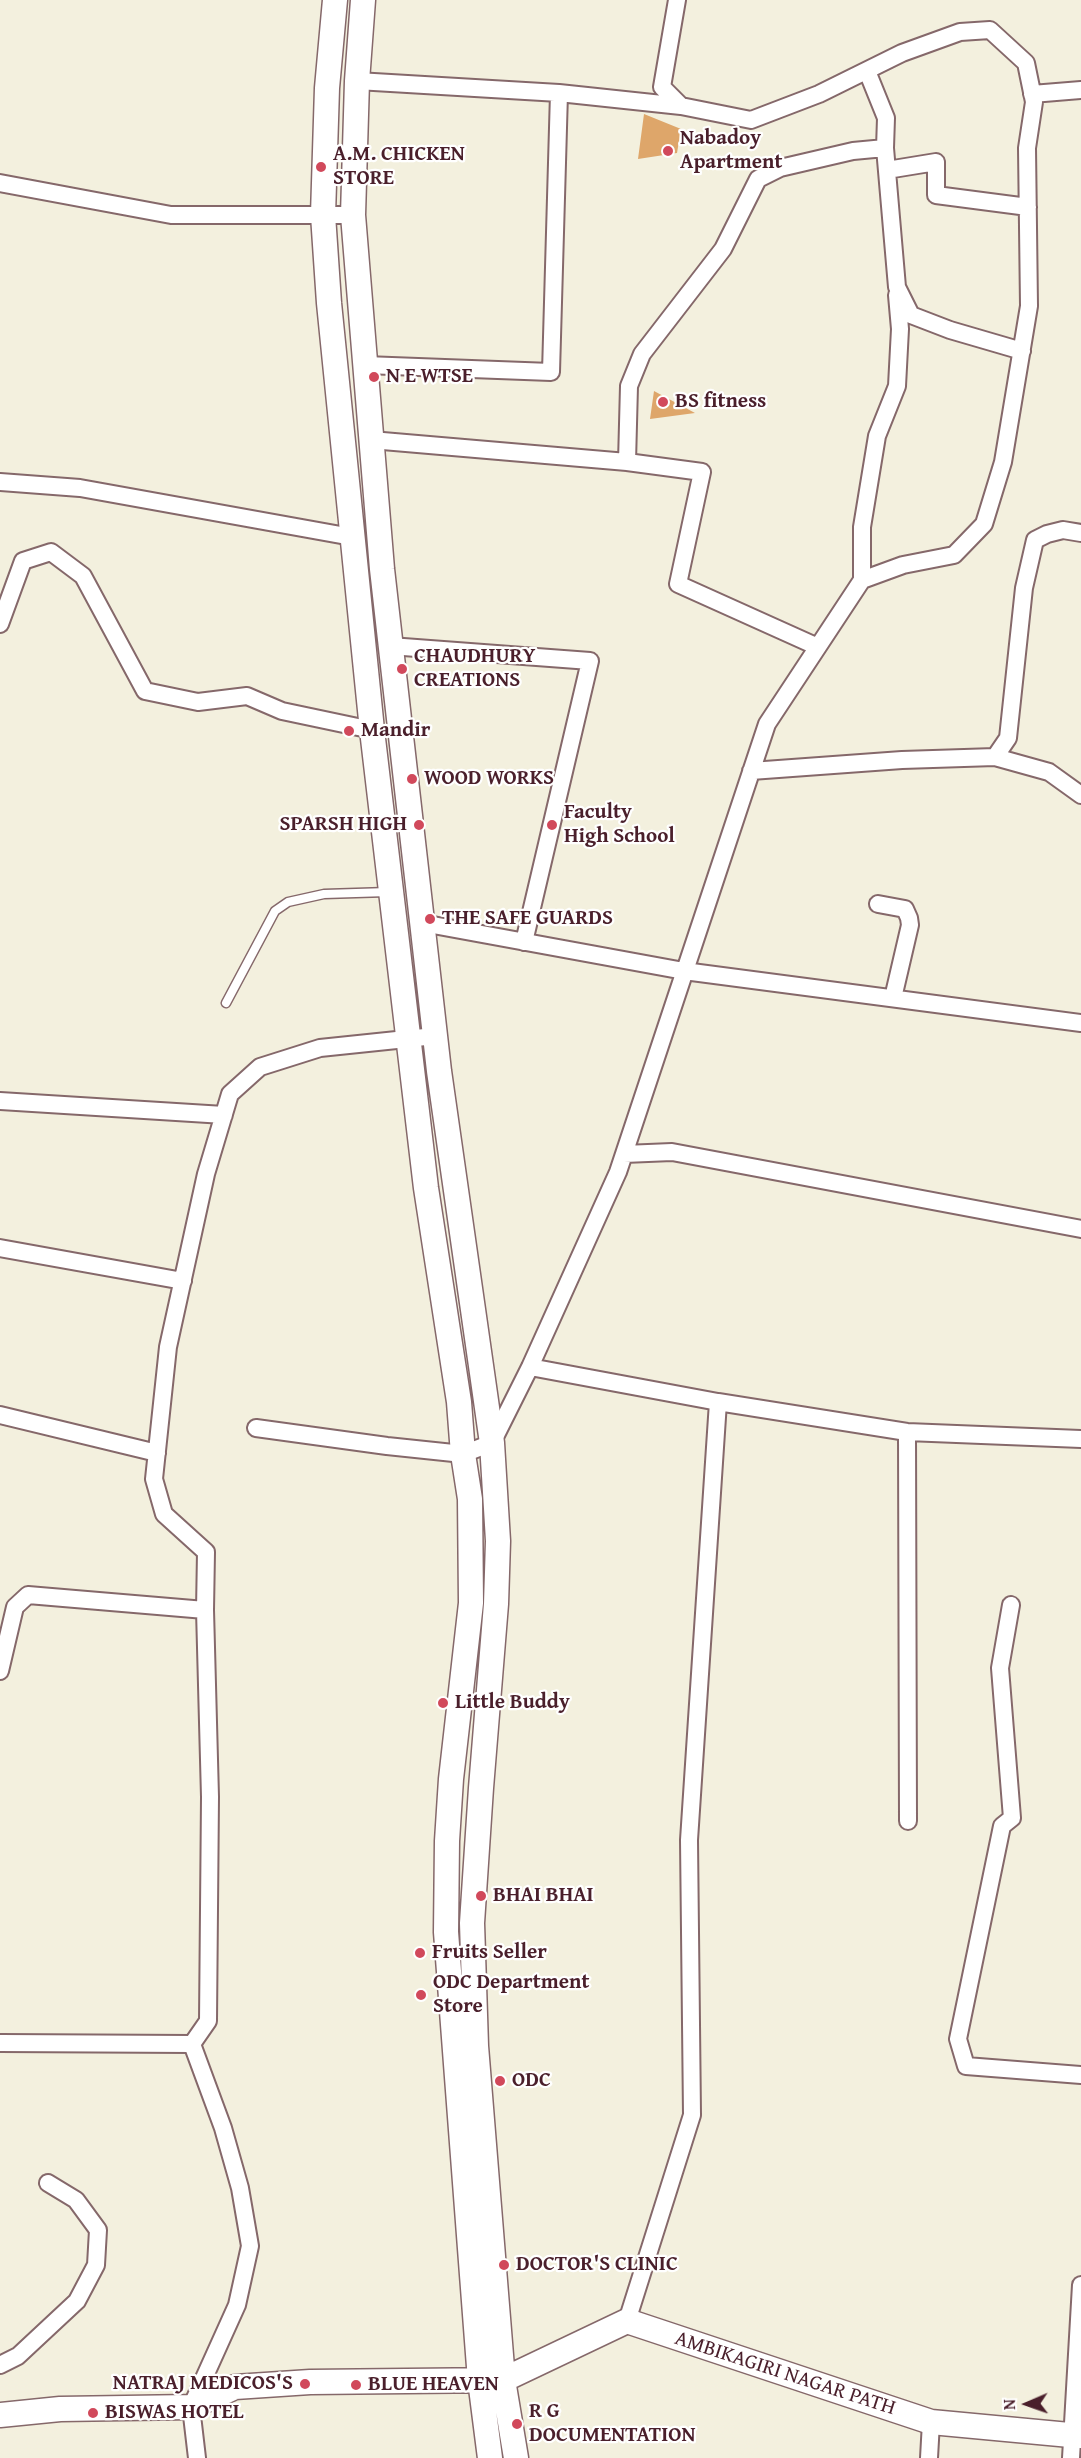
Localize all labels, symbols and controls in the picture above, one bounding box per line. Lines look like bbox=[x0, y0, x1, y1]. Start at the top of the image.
place label: Nabadoy Apartment bbox=[680, 126, 782, 176]
place label: A.M. CHICKEN STORE bbox=[333, 142, 465, 192]
marker: Nabadoy Apartment bbox=[661, 144, 675, 158]
marker: A.M. CHICKEN STORE bbox=[314, 160, 328, 174]
place label: N E WTSE bbox=[386, 364, 473, 390]
marker: N E WTSE bbox=[367, 370, 381, 384]
place label: BS fitness bbox=[675, 389, 766, 415]
marker: BS fitness bbox=[656, 395, 670, 409]
place label: CHAUDHURY CREATIONS bbox=[414, 644, 536, 694]
marker: CHAUDHURY CREATIONS bbox=[395, 662, 409, 676]
place label: Mandir bbox=[361, 718, 430, 744]
marker: Mandir bbox=[342, 724, 356, 738]
place label: WOOD WORKS bbox=[424, 766, 554, 792]
marker: WOOD WORKS bbox=[405, 772, 419, 786]
place label: Faculty High School bbox=[564, 800, 675, 850]
place label: SPARSH HIGH bbox=[279, 812, 407, 838]
marker: SPARSH HIGH bbox=[412, 818, 426, 832]
marker: Faculty High School bbox=[545, 818, 559, 832]
place label: THE SAFE GUARDS bbox=[442, 906, 613, 932]
marker: THE SAFE GUARDS bbox=[423, 912, 437, 926]
place label: Little Buddy bbox=[455, 1690, 570, 1716]
marker: Little Buddy bbox=[436, 1696, 450, 1710]
place label: BHAI BHAI bbox=[493, 1883, 594, 1909]
marker: BHAI BHAI bbox=[474, 1889, 488, 1903]
place label: Fruits Seller bbox=[432, 1940, 547, 1966]
marker: Fruits Seller bbox=[413, 1946, 427, 1960]
place label: ODC Department Store bbox=[433, 1970, 589, 2020]
marker: ODC Department Store bbox=[414, 1988, 428, 2002]
place label: ODC bbox=[512, 2068, 551, 2094]
marker: ODC bbox=[493, 2074, 507, 2088]
place label: DOCTOR'S CLINIC bbox=[516, 2252, 678, 2278]
marker: DOCTOR'S CLINIC bbox=[497, 2258, 511, 2272]
street label: AMBIKAGIRI NAGAR PATH bbox=[671, 2326, 899, 2422]
place label: NATRAJ MEDICOS'S bbox=[113, 2371, 293, 2397]
place label: BLUE HEAVEN bbox=[368, 2372, 499, 2398]
north arrow bbox=[997, 2374, 1057, 2434]
marker: NATRAJ MEDICOS'S bbox=[298, 2377, 312, 2391]
marker: BLUE HEAVEN bbox=[349, 2378, 363, 2392]
place label: R G DOCUMENTATION bbox=[529, 2399, 696, 2449]
text: N bbox=[997, 2399, 1021, 2410]
place label: BISWAS HOTEL bbox=[105, 2400, 244, 2426]
marker: BISWAS HOTEL bbox=[86, 2406, 100, 2420]
marker: R G DOCUMENTATION bbox=[510, 2417, 524, 2431]

